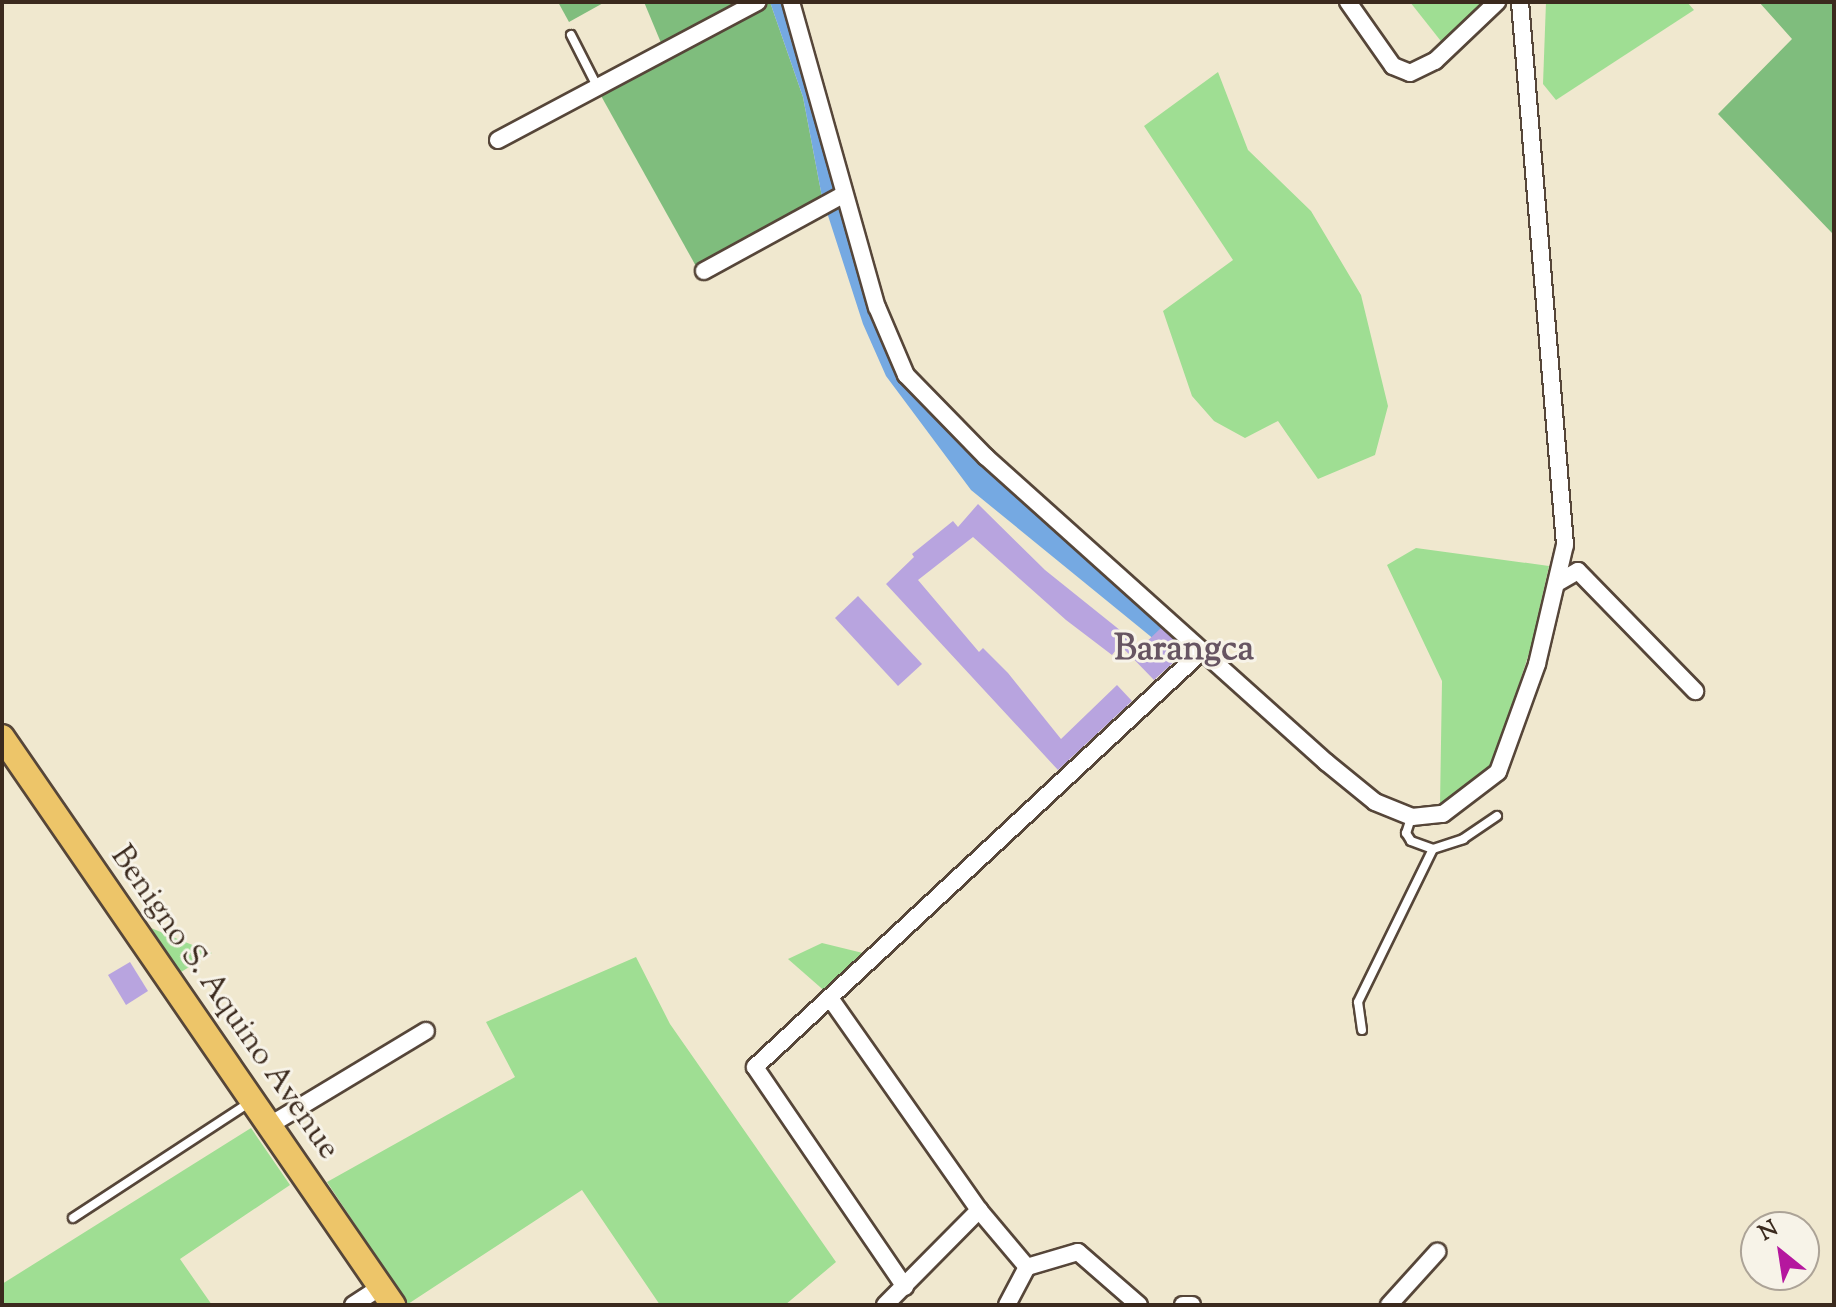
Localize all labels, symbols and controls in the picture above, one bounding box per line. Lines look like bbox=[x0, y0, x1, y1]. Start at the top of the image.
district label: Barangca bbox=[1114, 629, 1254, 673]
street label: Benigno S. Aquino Avenue bbox=[101, 839, 347, 1167]
north arrow bbox=[1740, 1211, 1820, 1291]
text: N bbox=[1753, 1214, 1785, 1250]

